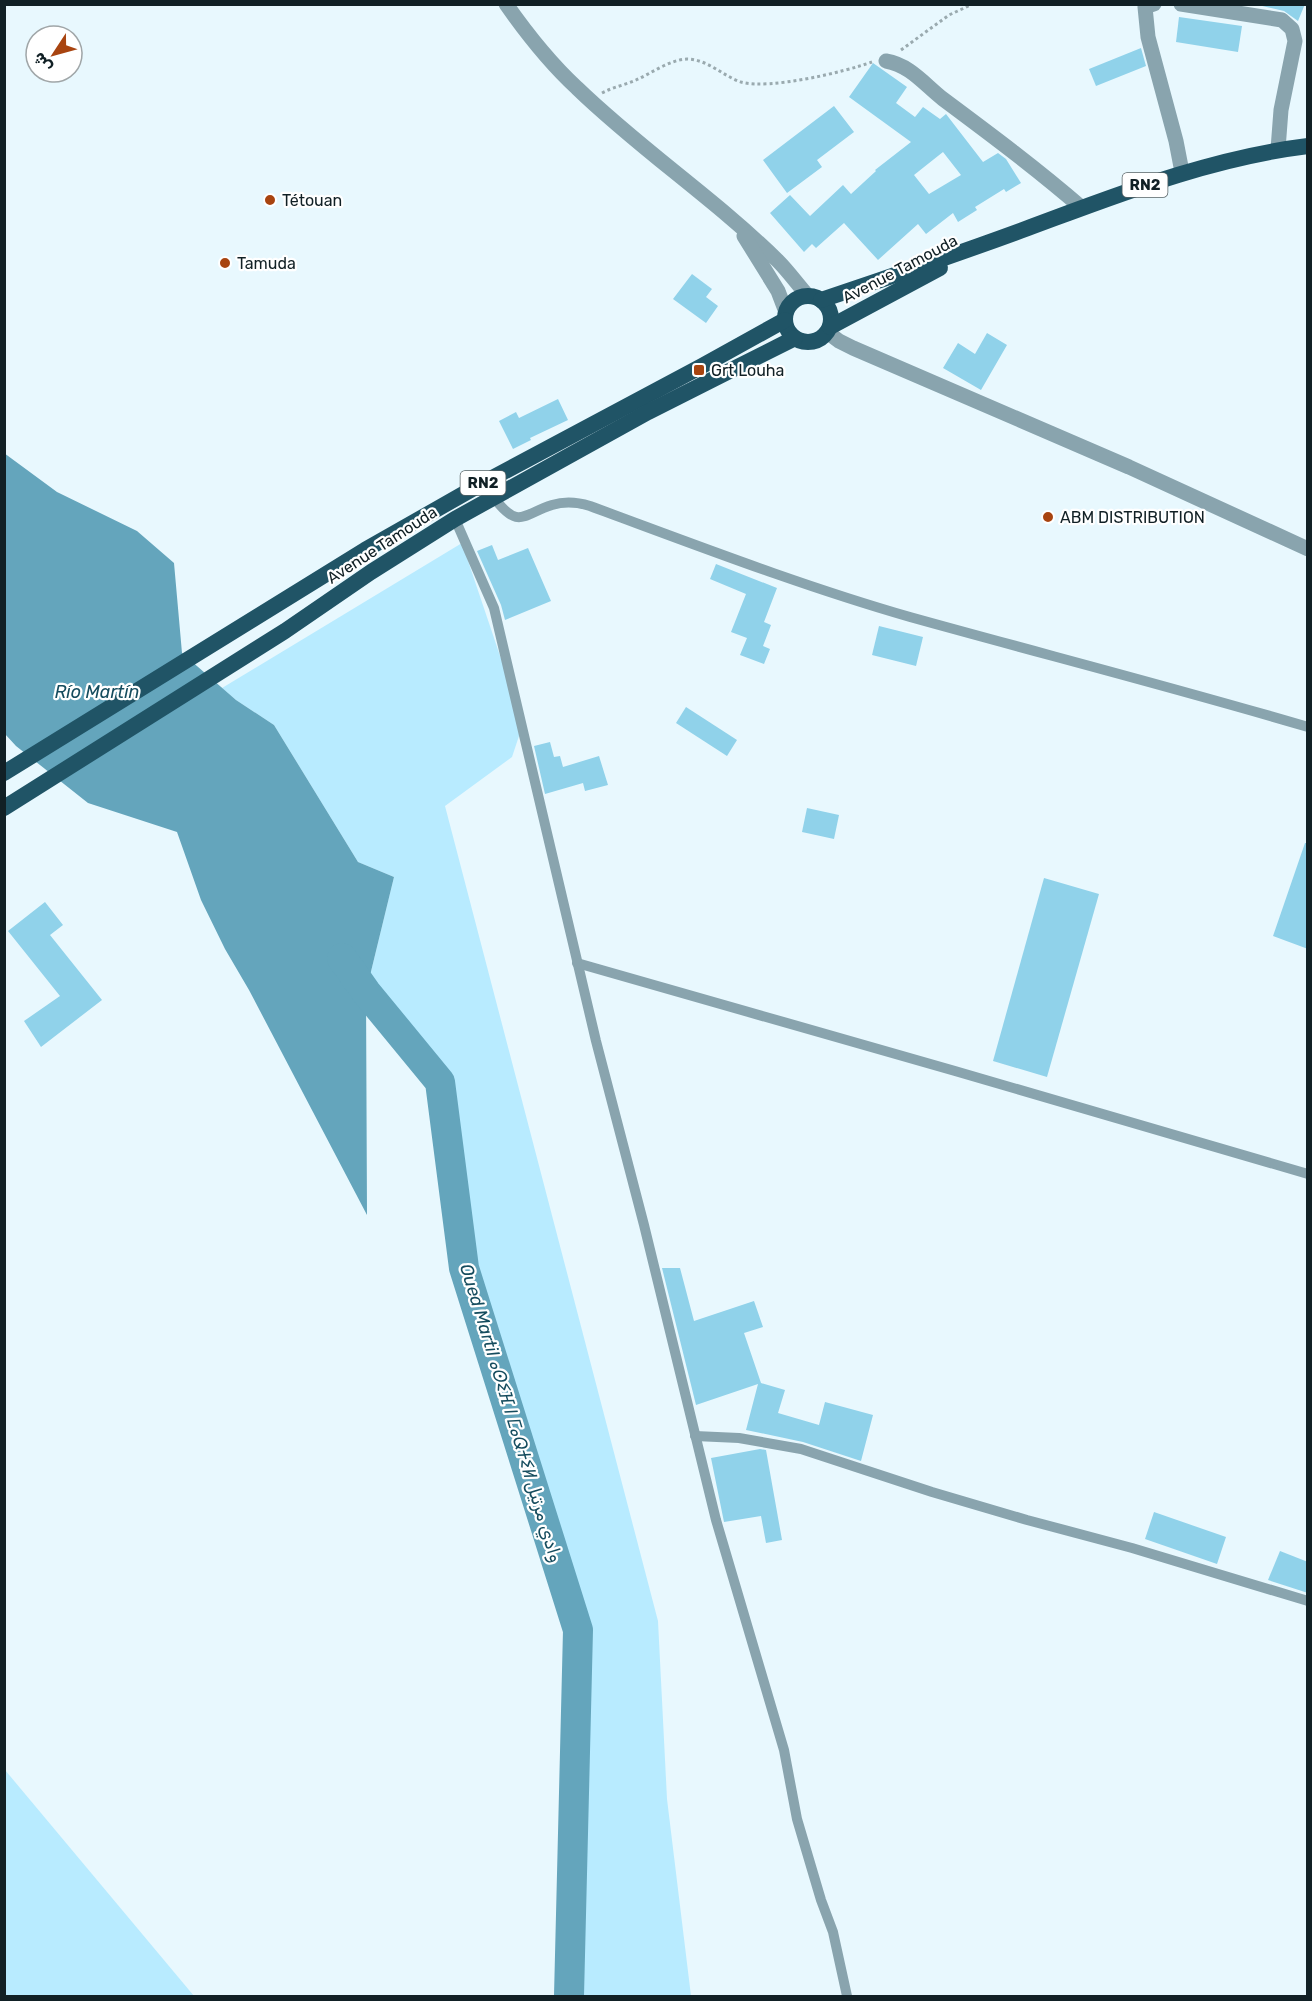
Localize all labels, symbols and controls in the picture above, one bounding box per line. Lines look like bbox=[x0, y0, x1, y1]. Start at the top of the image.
north arrow bbox=[24, 24, 84, 84]
text: ش bbox=[29, 49, 56, 76]
road number: RN2 bbox=[1122, 173, 1168, 197]
place label: Tétouan bbox=[282, 191, 342, 210]
marker: Tétouan bbox=[263, 193, 277, 207]
street label: Avenue Tamouda bbox=[839, 231, 961, 307]
place label: Tamuda bbox=[237, 254, 296, 273]
marker: Tamuda bbox=[218, 256, 232, 270]
place label: Grt Louha bbox=[711, 361, 784, 380]
marker: Grt Louha bbox=[692, 363, 706, 377]
road number: RN2 bbox=[460, 471, 506, 495]
street label: Avenue Tamouda bbox=[323, 502, 441, 588]
place label: ABM DISTRIBUTION bbox=[1060, 508, 1205, 527]
marker: ABM DISTRIBUTION bbox=[1041, 510, 1055, 524]
water label: Río Martín bbox=[55, 681, 139, 703]
water label: Oued Martil ⴰⵙⵉⴼ ⵏ ⵎⴰⵕⵜⵉⵍ وادي مرتيل bbox=[454, 1261, 567, 1565]

